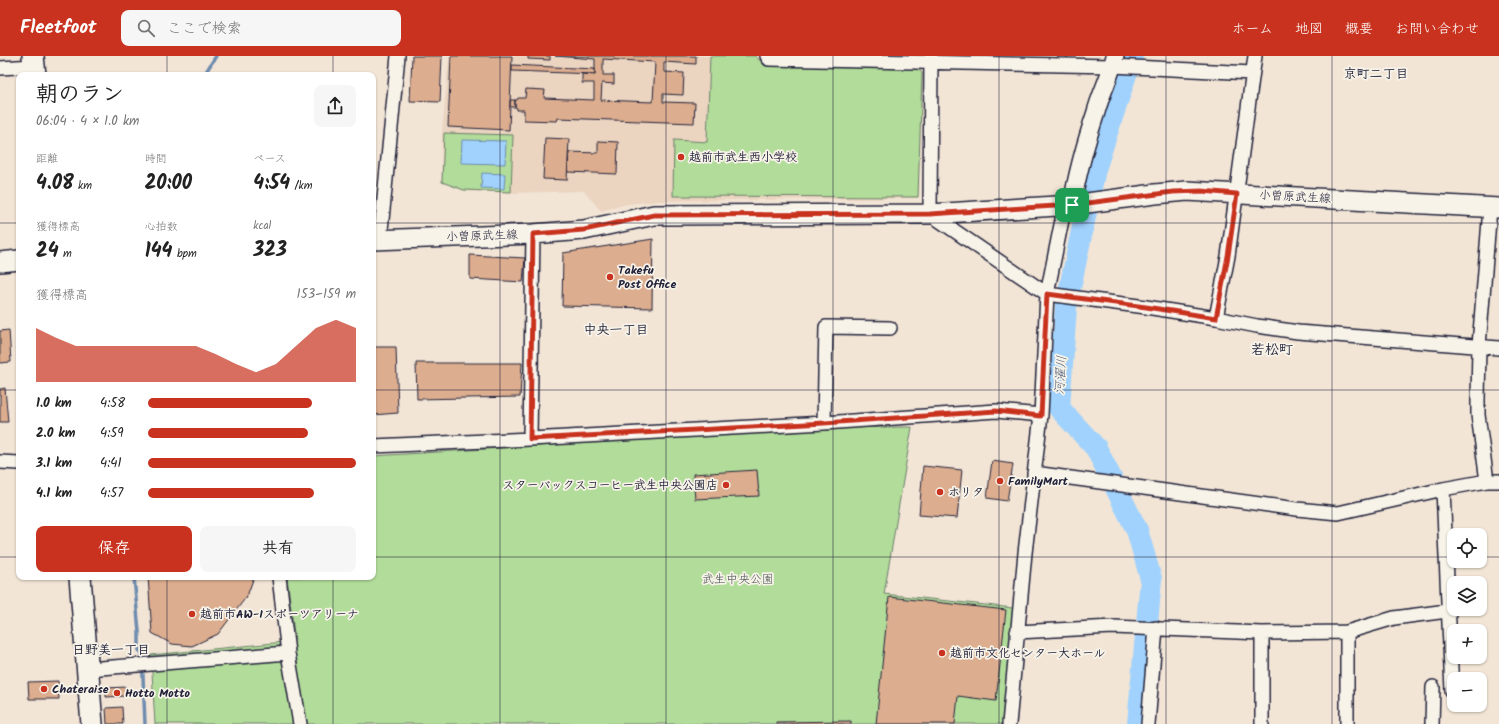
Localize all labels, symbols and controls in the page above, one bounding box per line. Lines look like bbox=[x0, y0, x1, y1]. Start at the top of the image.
search box bbox=[121, 10, 401, 46]
text: Fleetfoot bbox=[20, 13, 97, 43]
icon: search bbox=[135, 17, 157, 39]
text: ここで検索 bbox=[167, 17, 242, 41]
text: ホーム bbox=[1232, 18, 1273, 40]
text: 地図 bbox=[1295, 18, 1323, 40]
text: 概要 bbox=[1345, 18, 1373, 40]
text: お問い合わせ bbox=[1395, 18, 1479, 40]
district label: 京町二丁目 bbox=[1343, 64, 1409, 85]
text: 朝のラン bbox=[36, 78, 124, 113]
button: share bbox=[314, 85, 356, 127]
text: 06:04 · 4 × 1.0 km bbox=[36, 111, 139, 132]
place label: 越前市武生西小学校 bbox=[689, 148, 797, 167]
text: 距離 bbox=[36, 150, 58, 168]
text: 時間 bbox=[145, 150, 167, 168]
text: ペース bbox=[253, 150, 286, 168]
marker: 越前市武生西小学校 bbox=[676, 152, 686, 162]
text: 4.08 bbox=[36, 168, 74, 200]
text: 20:00 bbox=[145, 168, 192, 200]
text: 4:54 bbox=[253, 168, 290, 200]
text: km bbox=[74, 177, 92, 195]
text: /km bbox=[290, 177, 312, 195]
street label: 小曽原武生線 bbox=[1259, 186, 1331, 208]
pin bbox=[1055, 188, 1089, 222]
icon: arrive bbox=[1061, 194, 1083, 216]
text: kcal bbox=[253, 217, 271, 235]
text: 獲得標高 bbox=[36, 218, 80, 236]
text: 心拍数 bbox=[145, 218, 178, 236]
street label: 小曽原武生線 bbox=[446, 225, 518, 247]
text: 323 bbox=[253, 235, 287, 267]
text: 24 bbox=[36, 236, 59, 268]
text: 144 bbox=[145, 236, 173, 268]
text: m bbox=[59, 245, 72, 263]
text: bpm bbox=[173, 245, 197, 263]
place label: Takefu Post Office bbox=[618, 261, 676, 294]
marker: Takefu Post Office bbox=[605, 272, 615, 282]
text: 153–159 m bbox=[297, 284, 356, 305]
text: 獲得標高 bbox=[36, 285, 88, 306]
district label: 中央一丁目 bbox=[583, 320, 649, 341]
district label: 若松町 bbox=[1251, 339, 1293, 361]
water label: 河濯川 bbox=[1049, 355, 1073, 395]
text: 1.0 km bbox=[36, 393, 72, 414]
text: 4:58 bbox=[100, 393, 125, 414]
text: 2.0 km bbox=[36, 423, 75, 444]
text: 4:59 bbox=[100, 423, 124, 444]
text: 3.1 km bbox=[36, 453, 72, 474]
text: 4:41 bbox=[100, 453, 122, 474]
place label: FamilyMart bbox=[1008, 472, 1069, 491]
place label: スターバックスコーヒー武生中央公園店 bbox=[502, 476, 718, 495]
marker: FamilyMart bbox=[995, 476, 1005, 486]
marker: スターバックスコーヒー武生中央公園店 bbox=[721, 480, 731, 490]
text: 4.1 km bbox=[36, 483, 72, 504]
text: 4:57 bbox=[100, 483, 123, 504]
place label: ホリタ bbox=[948, 483, 984, 502]
marker: ホリタ bbox=[935, 487, 945, 497]
button: 保存 bbox=[36, 526, 192, 572]
button: 共有 bbox=[200, 526, 356, 572]
map controls bbox=[1447, 528, 1487, 712]
button: locate bbox=[1447, 528, 1487, 568]
park label: 武生中央公園 bbox=[702, 570, 774, 589]
button: layers bbox=[1447, 576, 1487, 616]
place label: 越前市AW-Iスポーツアリーナ bbox=[200, 605, 359, 624]
marker: 越前市AW-Iスポーツアリーナ bbox=[187, 609, 197, 619]
button: + bbox=[1447, 624, 1487, 664]
district label: 日野美一丁目 bbox=[72, 640, 150, 661]
place label: 越前市文化センター大ホール bbox=[950, 644, 1106, 663]
marker: 越前市文化センター大ホール bbox=[937, 648, 947, 658]
button: − bbox=[1447, 672, 1487, 712]
place label: Chateraise bbox=[52, 680, 109, 699]
marker: Chateraise bbox=[39, 684, 49, 694]
place label: Hotto Motto bbox=[125, 684, 191, 703]
marker: Hotto Motto bbox=[112, 688, 122, 698]

